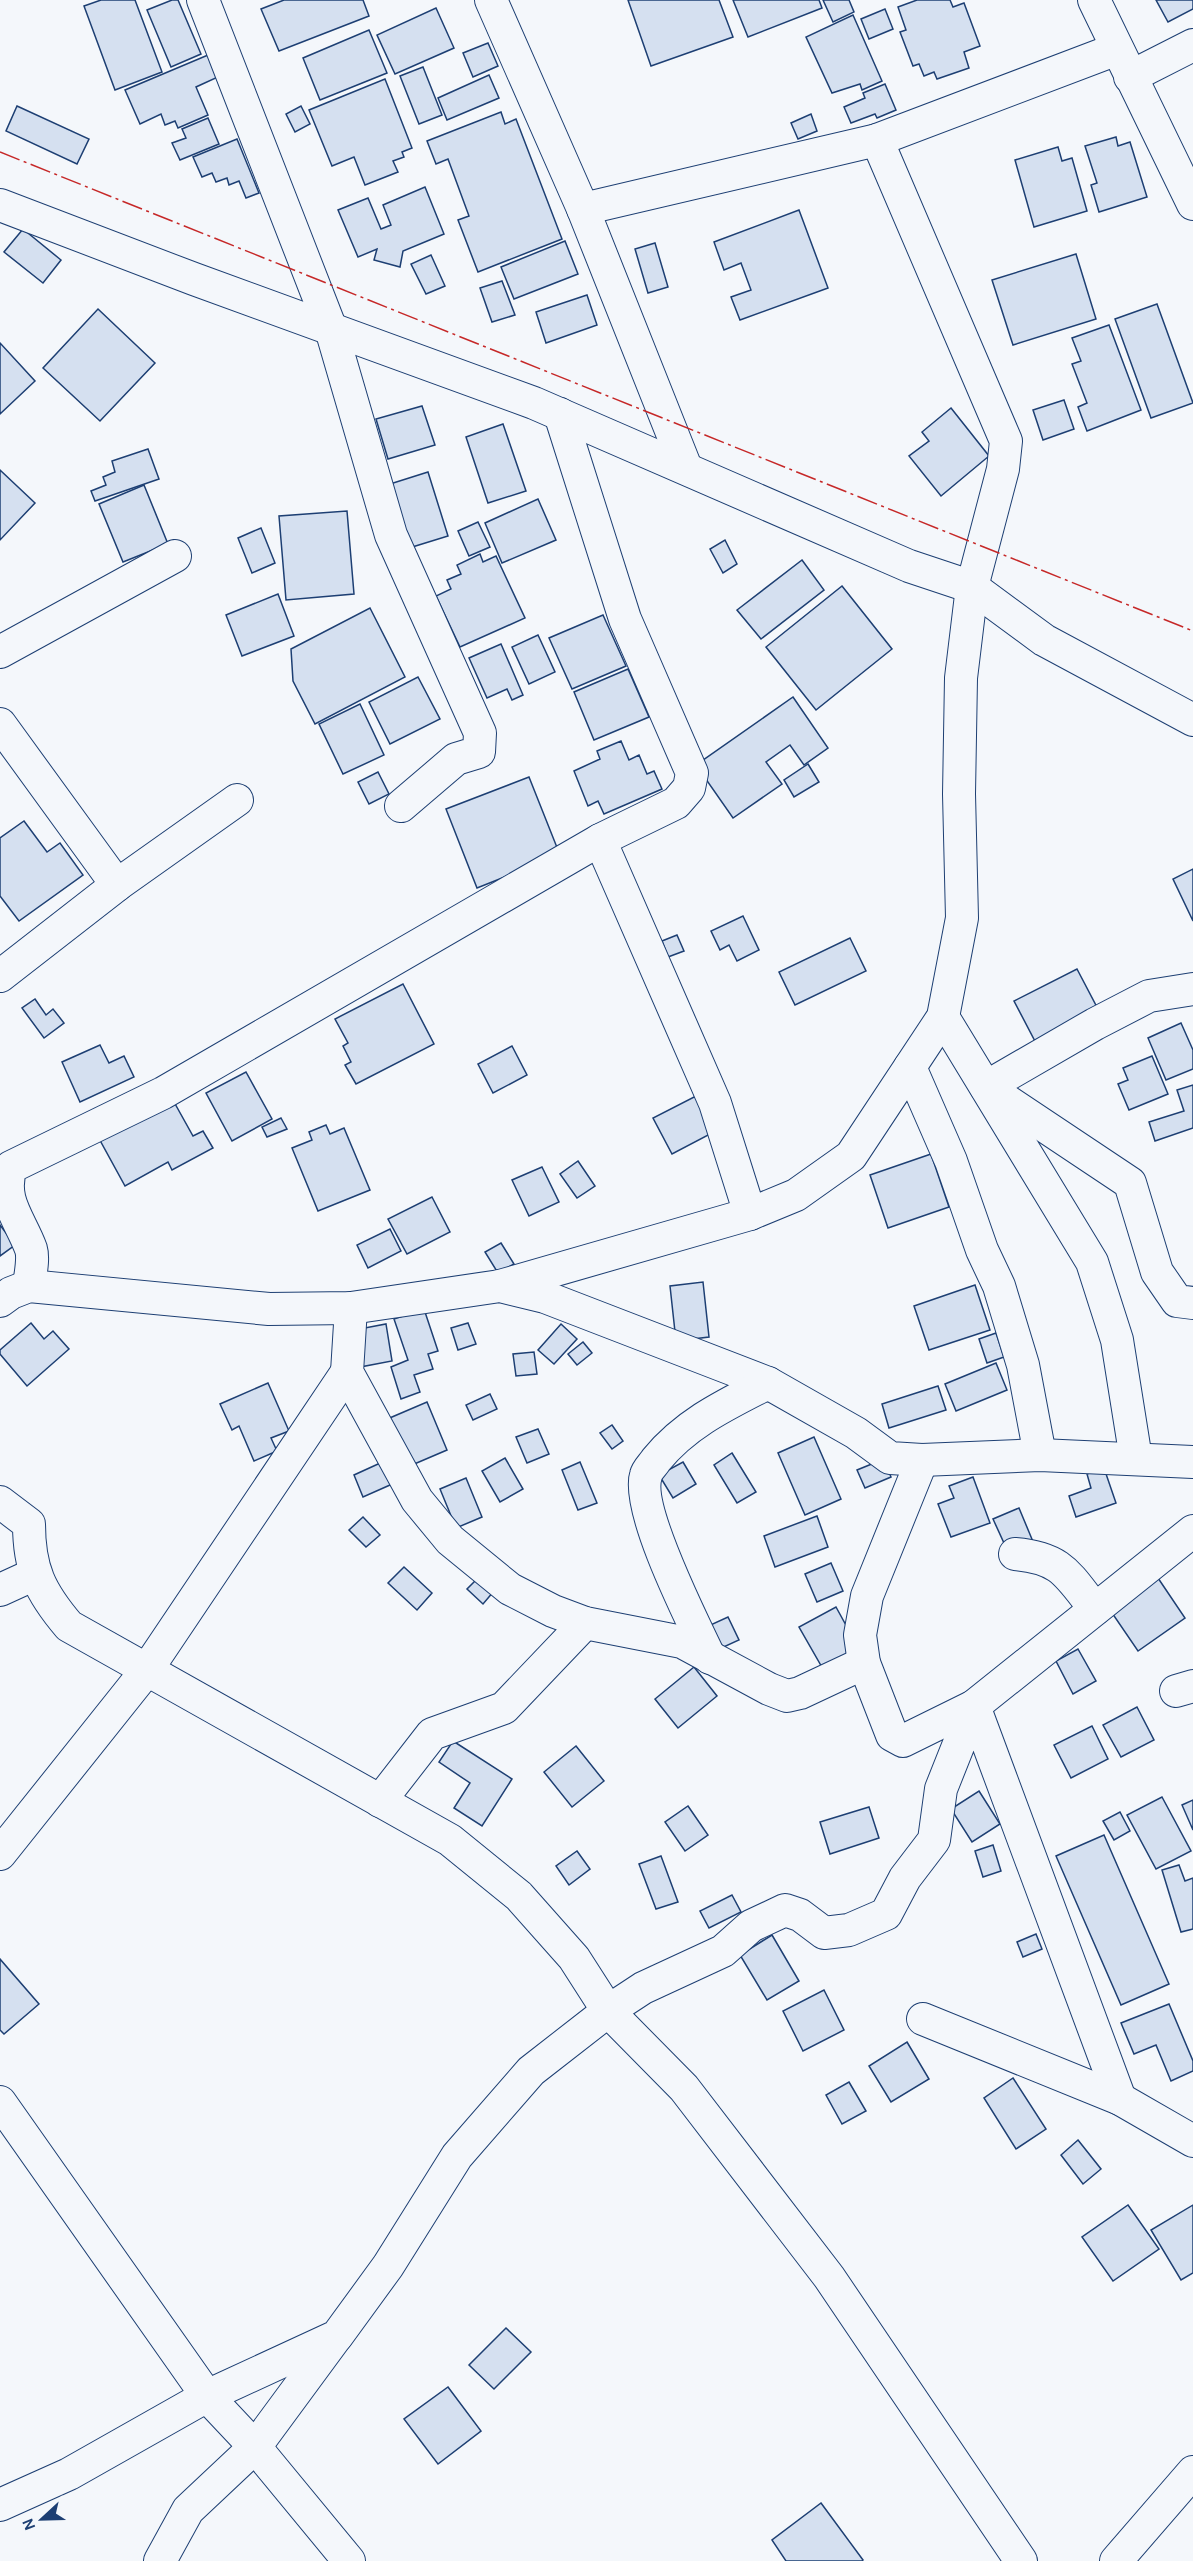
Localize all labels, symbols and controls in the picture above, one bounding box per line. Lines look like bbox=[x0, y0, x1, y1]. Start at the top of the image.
north arrow bbox=[12, 2489, 72, 2549]
text: N bbox=[18, 2516, 40, 2533]

